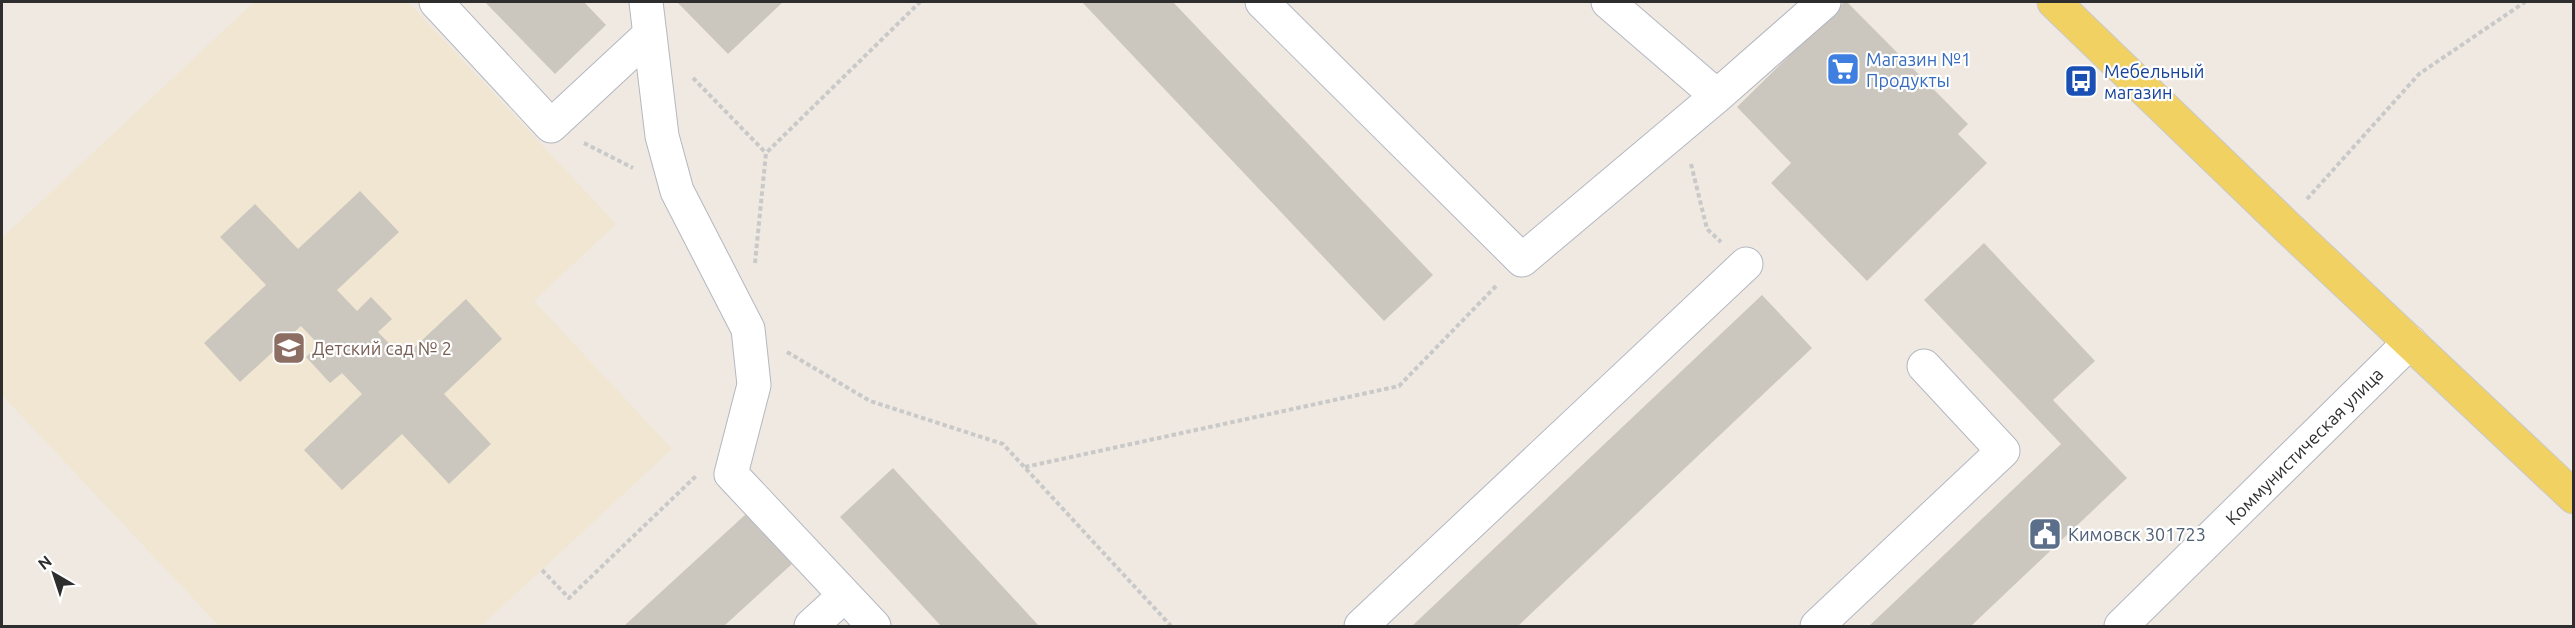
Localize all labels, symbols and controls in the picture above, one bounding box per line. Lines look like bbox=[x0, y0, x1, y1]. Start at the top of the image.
place label: Магазин №1 Продукты bbox=[1866, 49, 1971, 90]
supermarket icon: Магазин №1 Продукты bbox=[1825, 51, 1861, 87]
place label: Мебельный магазин bbox=[2104, 61, 2204, 102]
bus stop icon: Мебельный магазин bbox=[2063, 63, 2099, 99]
school or university icon: Детский сад № 2 bbox=[271, 330, 307, 366]
place label: Детский сад № 2 bbox=[312, 338, 452, 358]
street label: Коммунистическая улица bbox=[2221, 363, 2387, 529]
public building icon: Кимовск 301723 bbox=[2027, 516, 2063, 552]
place label: Кимовск 301723 bbox=[2068, 524, 2206, 544]
north arrow bbox=[24, 544, 84, 604]
text: N bbox=[34, 552, 55, 573]

